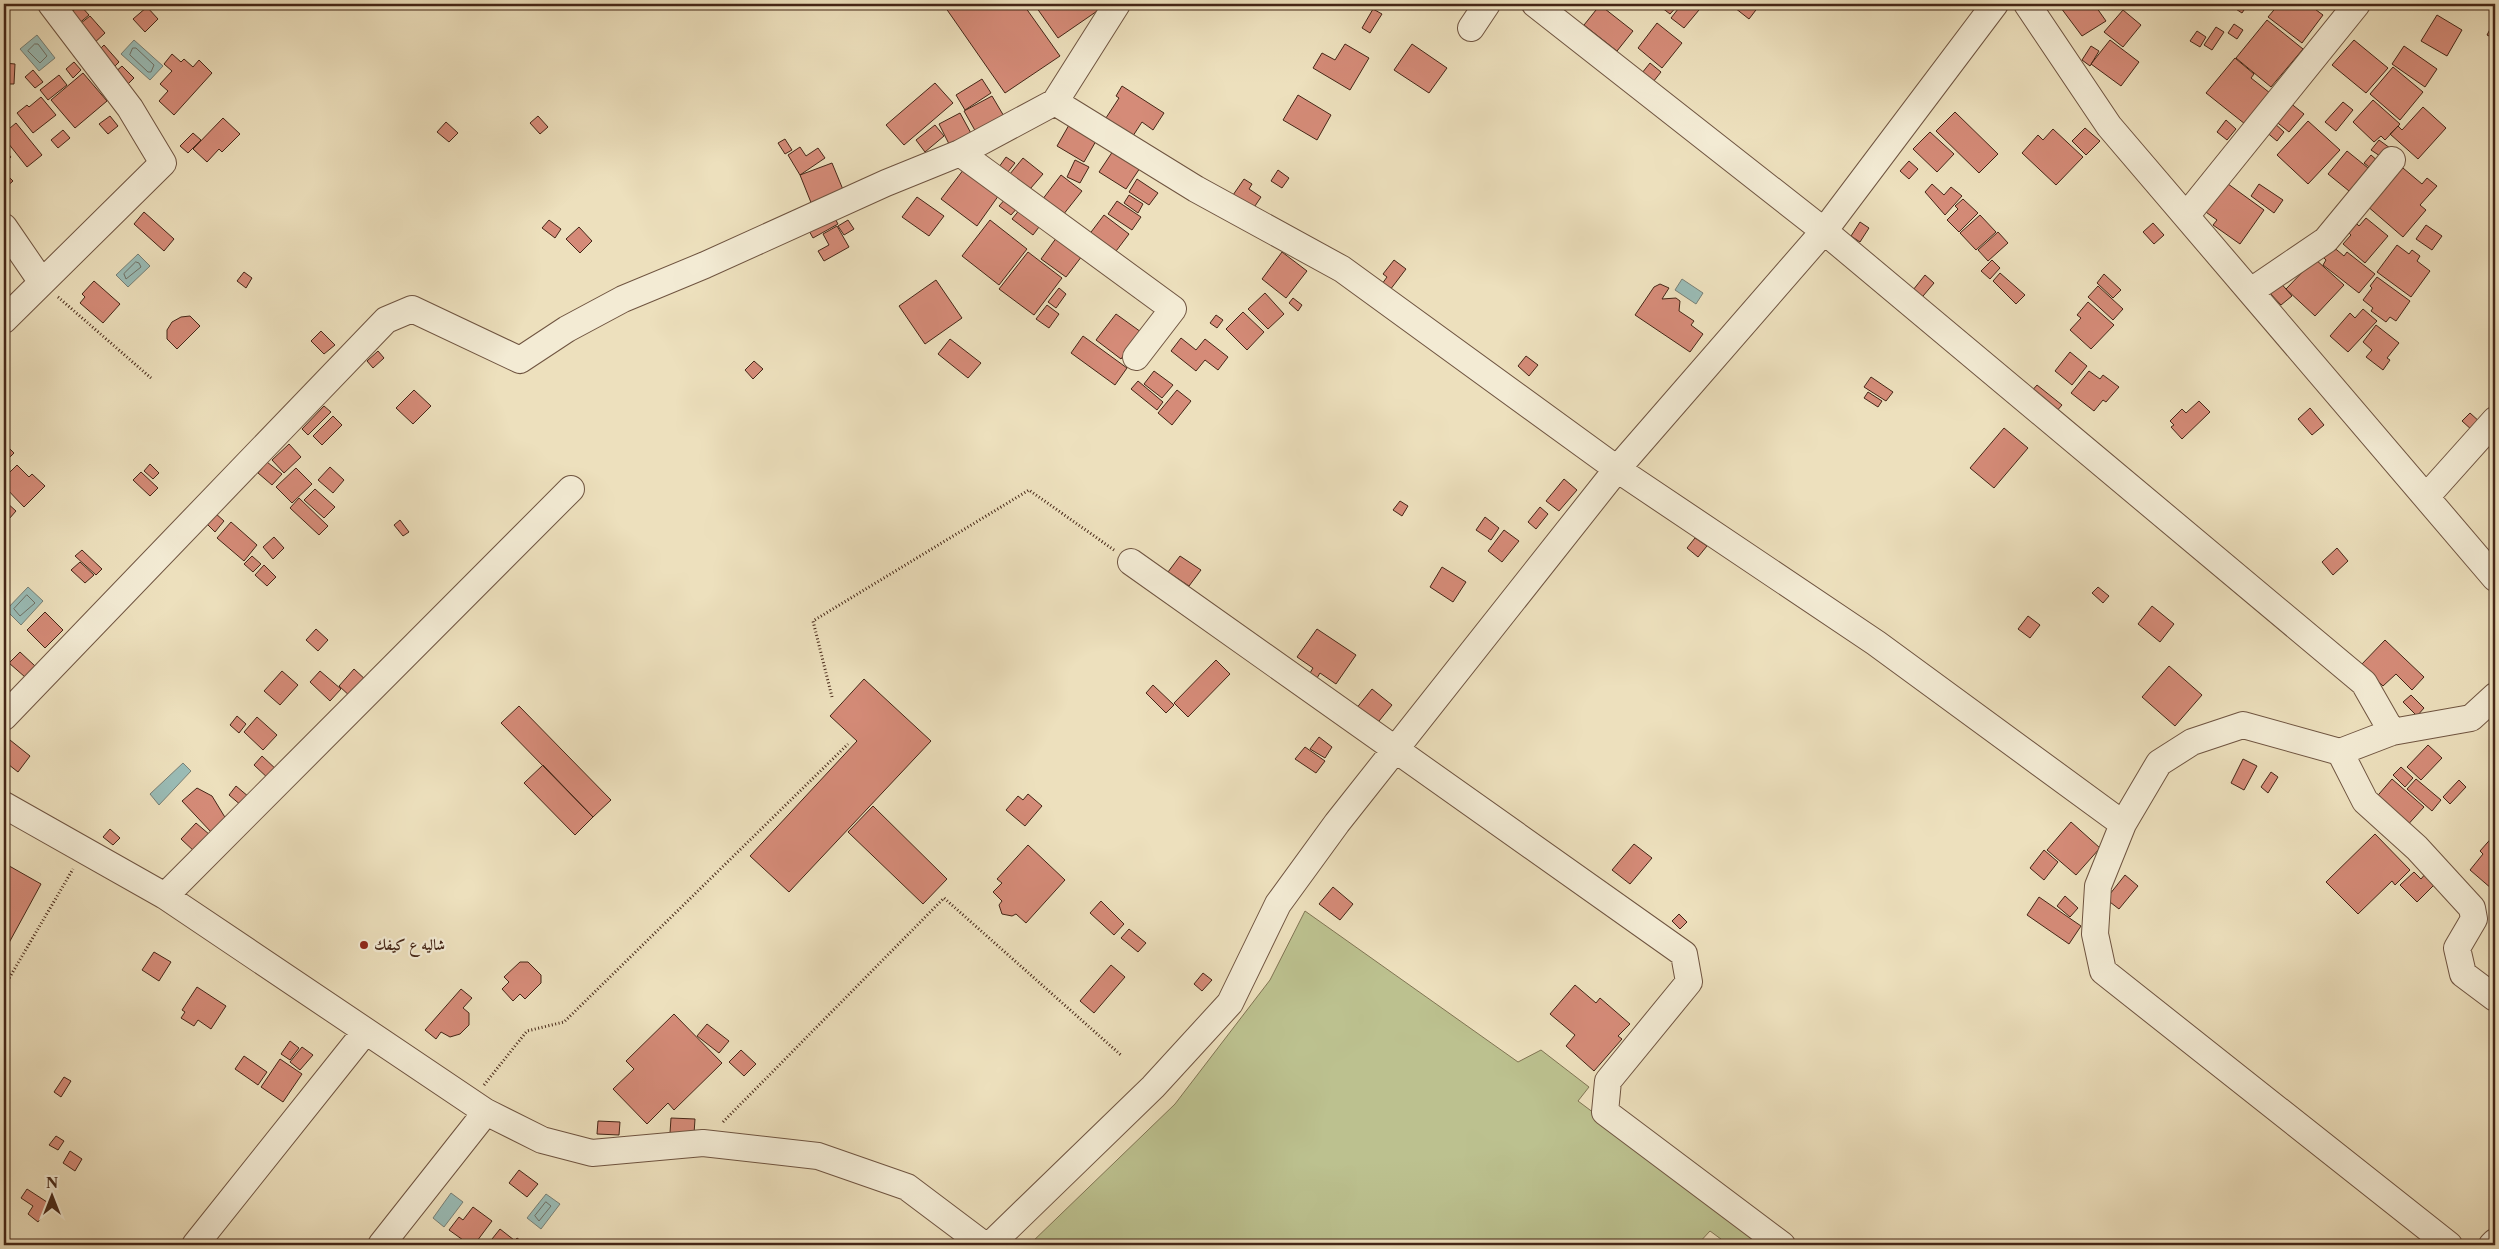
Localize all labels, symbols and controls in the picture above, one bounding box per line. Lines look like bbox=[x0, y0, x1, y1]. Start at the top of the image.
place label: شاليه ع كيفك bbox=[374, 935, 445, 957]
marker: شاليه ع كيفك bbox=[358, 939, 370, 951]
north arrow bbox=[28, 1172, 78, 1222]
text: N bbox=[46, 1174, 58, 1192]

